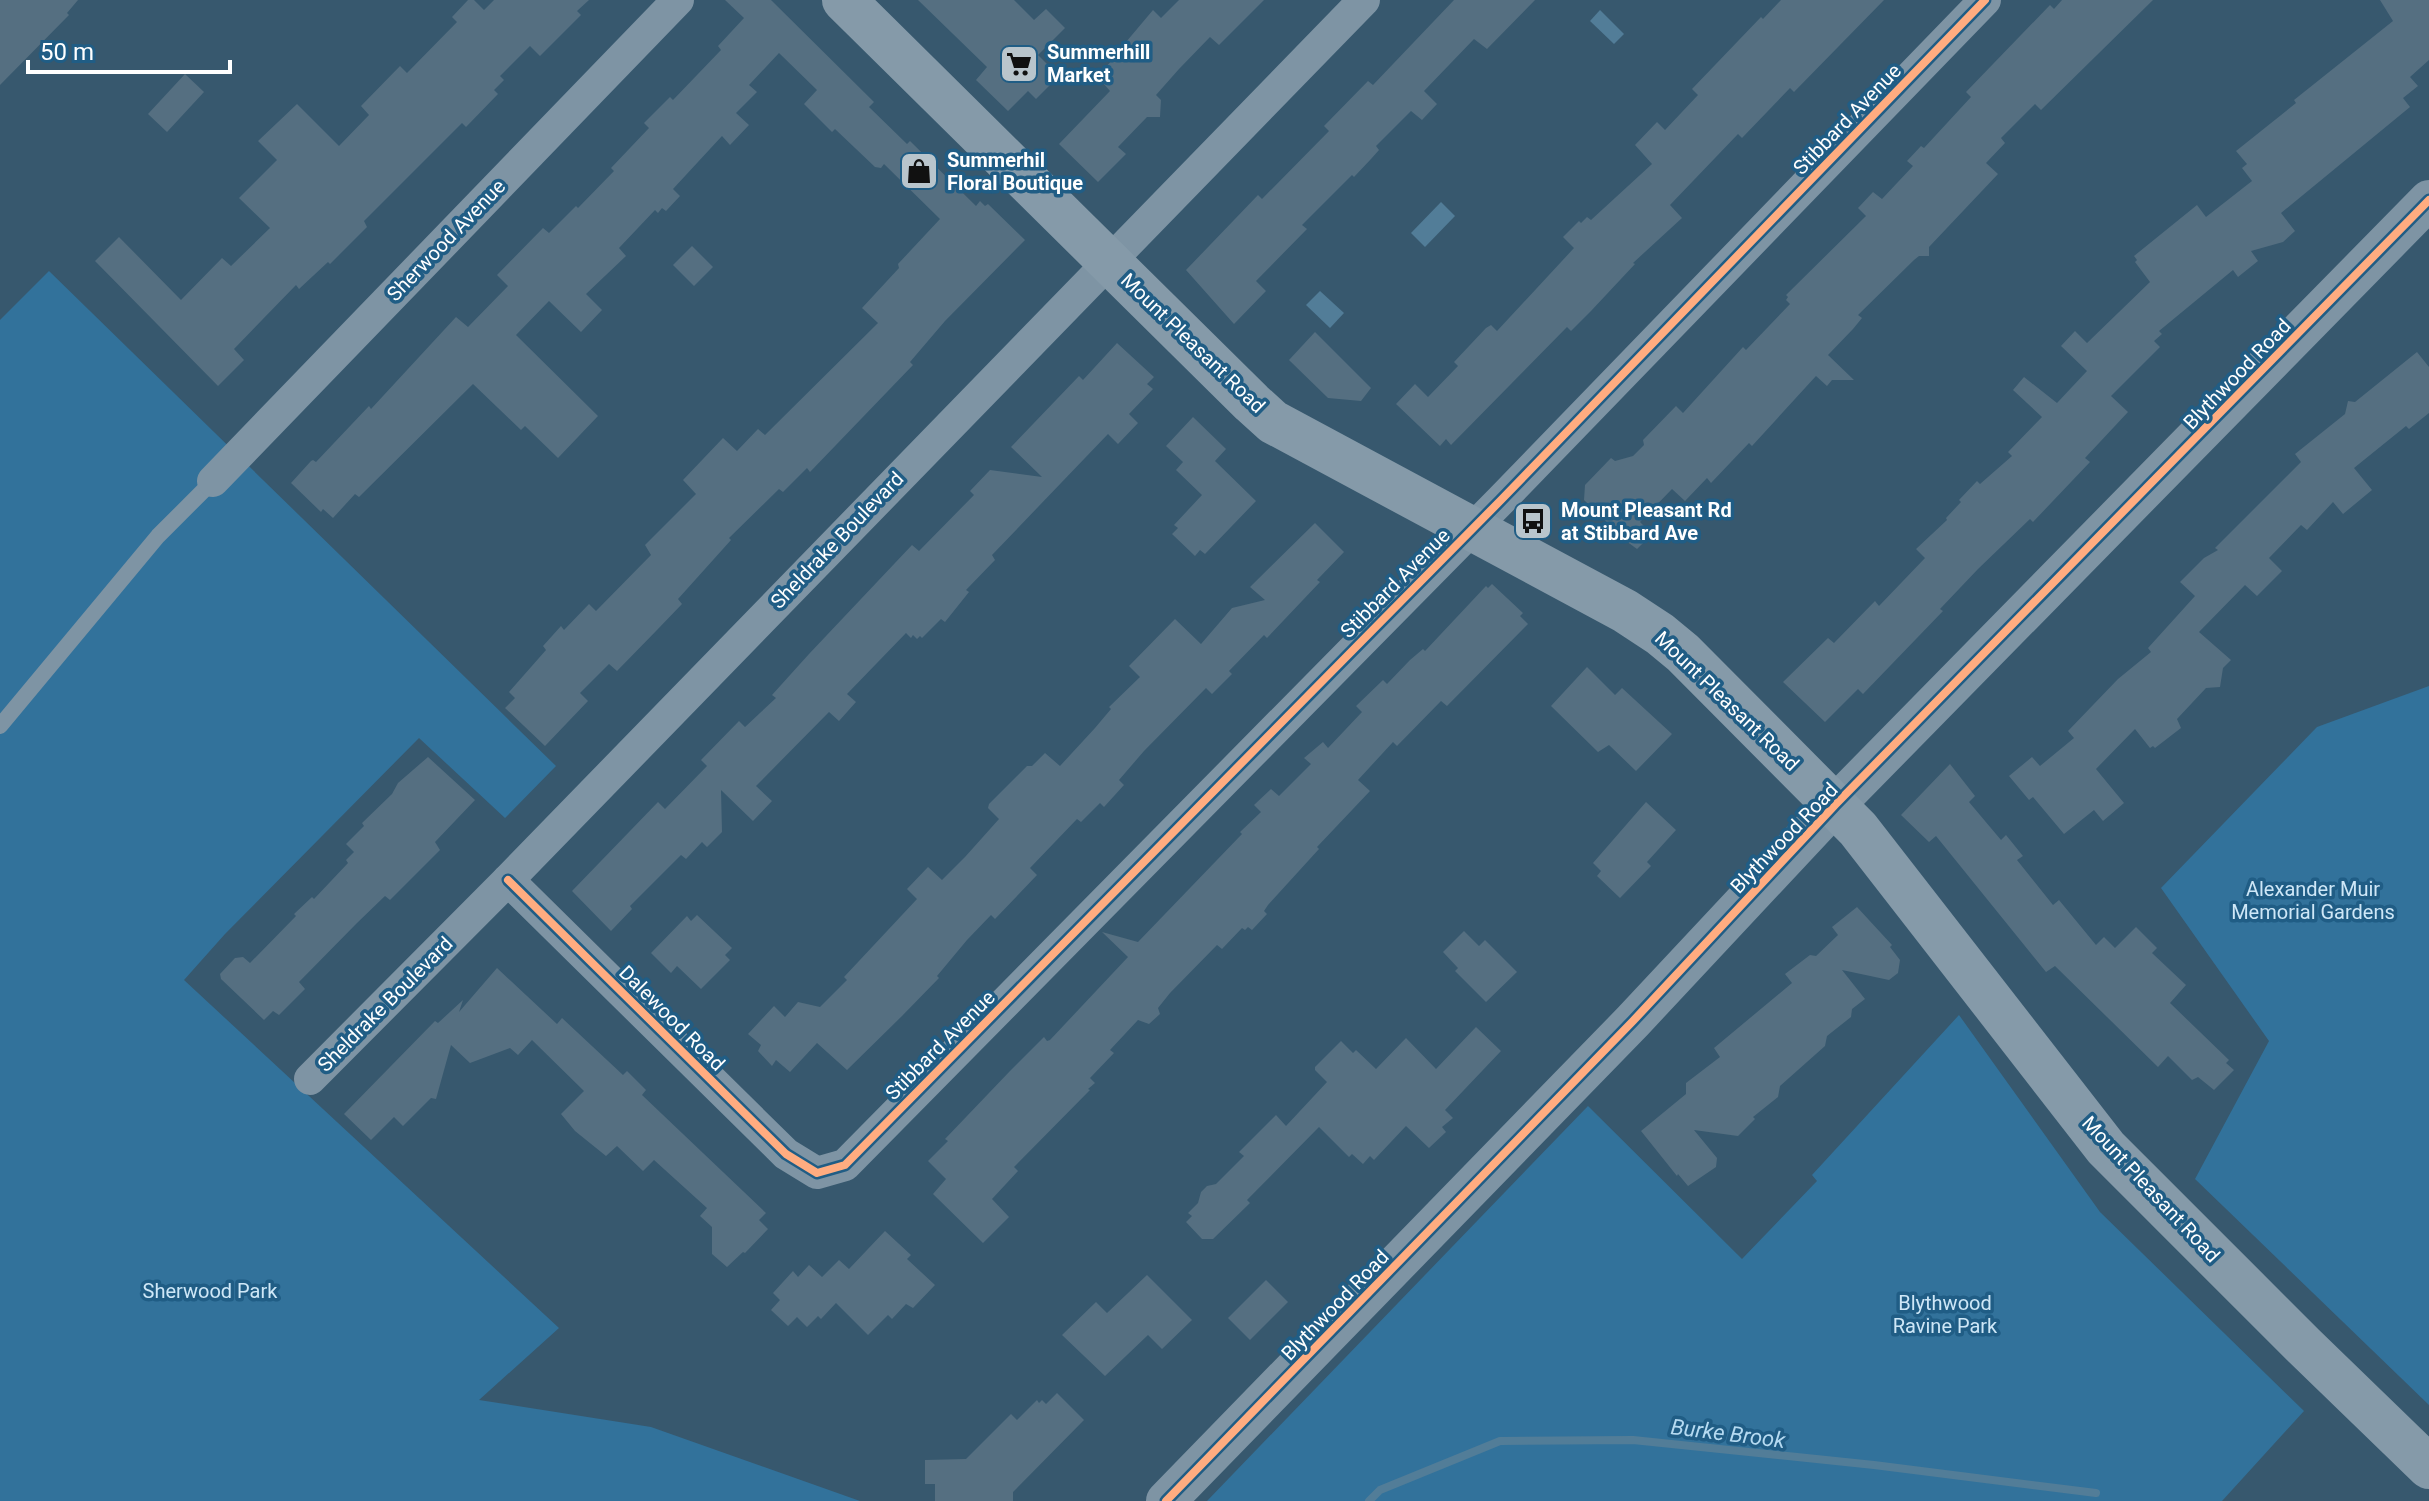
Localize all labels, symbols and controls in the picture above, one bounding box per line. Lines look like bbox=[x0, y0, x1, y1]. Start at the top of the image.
scale bar bbox=[28, 24, 230, 74]
text: 50 m bbox=[40, 38, 94, 66]
place label: Summerhill Market bbox=[1047, 40, 1150, 87]
supermarket icon: Summerhill Market bbox=[998, 43, 1040, 85]
street label: Stibbard Avenue bbox=[1788, 59, 1906, 179]
place label: Summerhil Floral Boutique bbox=[947, 148, 1083, 195]
shop icon: Summerhil Floral Boutique bbox=[898, 150, 940, 192]
street label: Sherwood Avenue bbox=[382, 174, 510, 306]
street label: Mount Pleasant Road bbox=[1116, 268, 1270, 418]
street label: Blythwood Road bbox=[2178, 314, 2296, 434]
street label: Sheldrake Boulevard bbox=[766, 467, 908, 613]
place label: Mount Pleasant Rd at Stibbard Ave bbox=[1561, 498, 1732, 545]
bus stop icon: Mount Pleasant Rd at Stibbard Ave bbox=[1512, 500, 1554, 542]
street label: Stibbard Avenue bbox=[1335, 523, 1455, 643]
street label: Mount Pleasant Road bbox=[1650, 626, 1804, 776]
street label: Blythwood Road bbox=[1725, 778, 1843, 898]
park label: Alexander Muir Memorial Gardens bbox=[2231, 877, 2395, 924]
street label: Sheldrake Boulevard bbox=[313, 932, 457, 1076]
street label: Dalewood Road bbox=[614, 960, 730, 1076]
street label: Stibbard Avenue bbox=[880, 985, 1000, 1105]
street label: Mount Pleasant Road bbox=[2077, 1111, 2225, 1267]
street label: Blythwood Road bbox=[1276, 1245, 1394, 1365]
park label: Sherwood Park bbox=[143, 1279, 278, 1303]
park label: Blythwood Ravine Park bbox=[1893, 1291, 1998, 1338]
water label: Burke Brook bbox=[1669, 1414, 1788, 1453]

